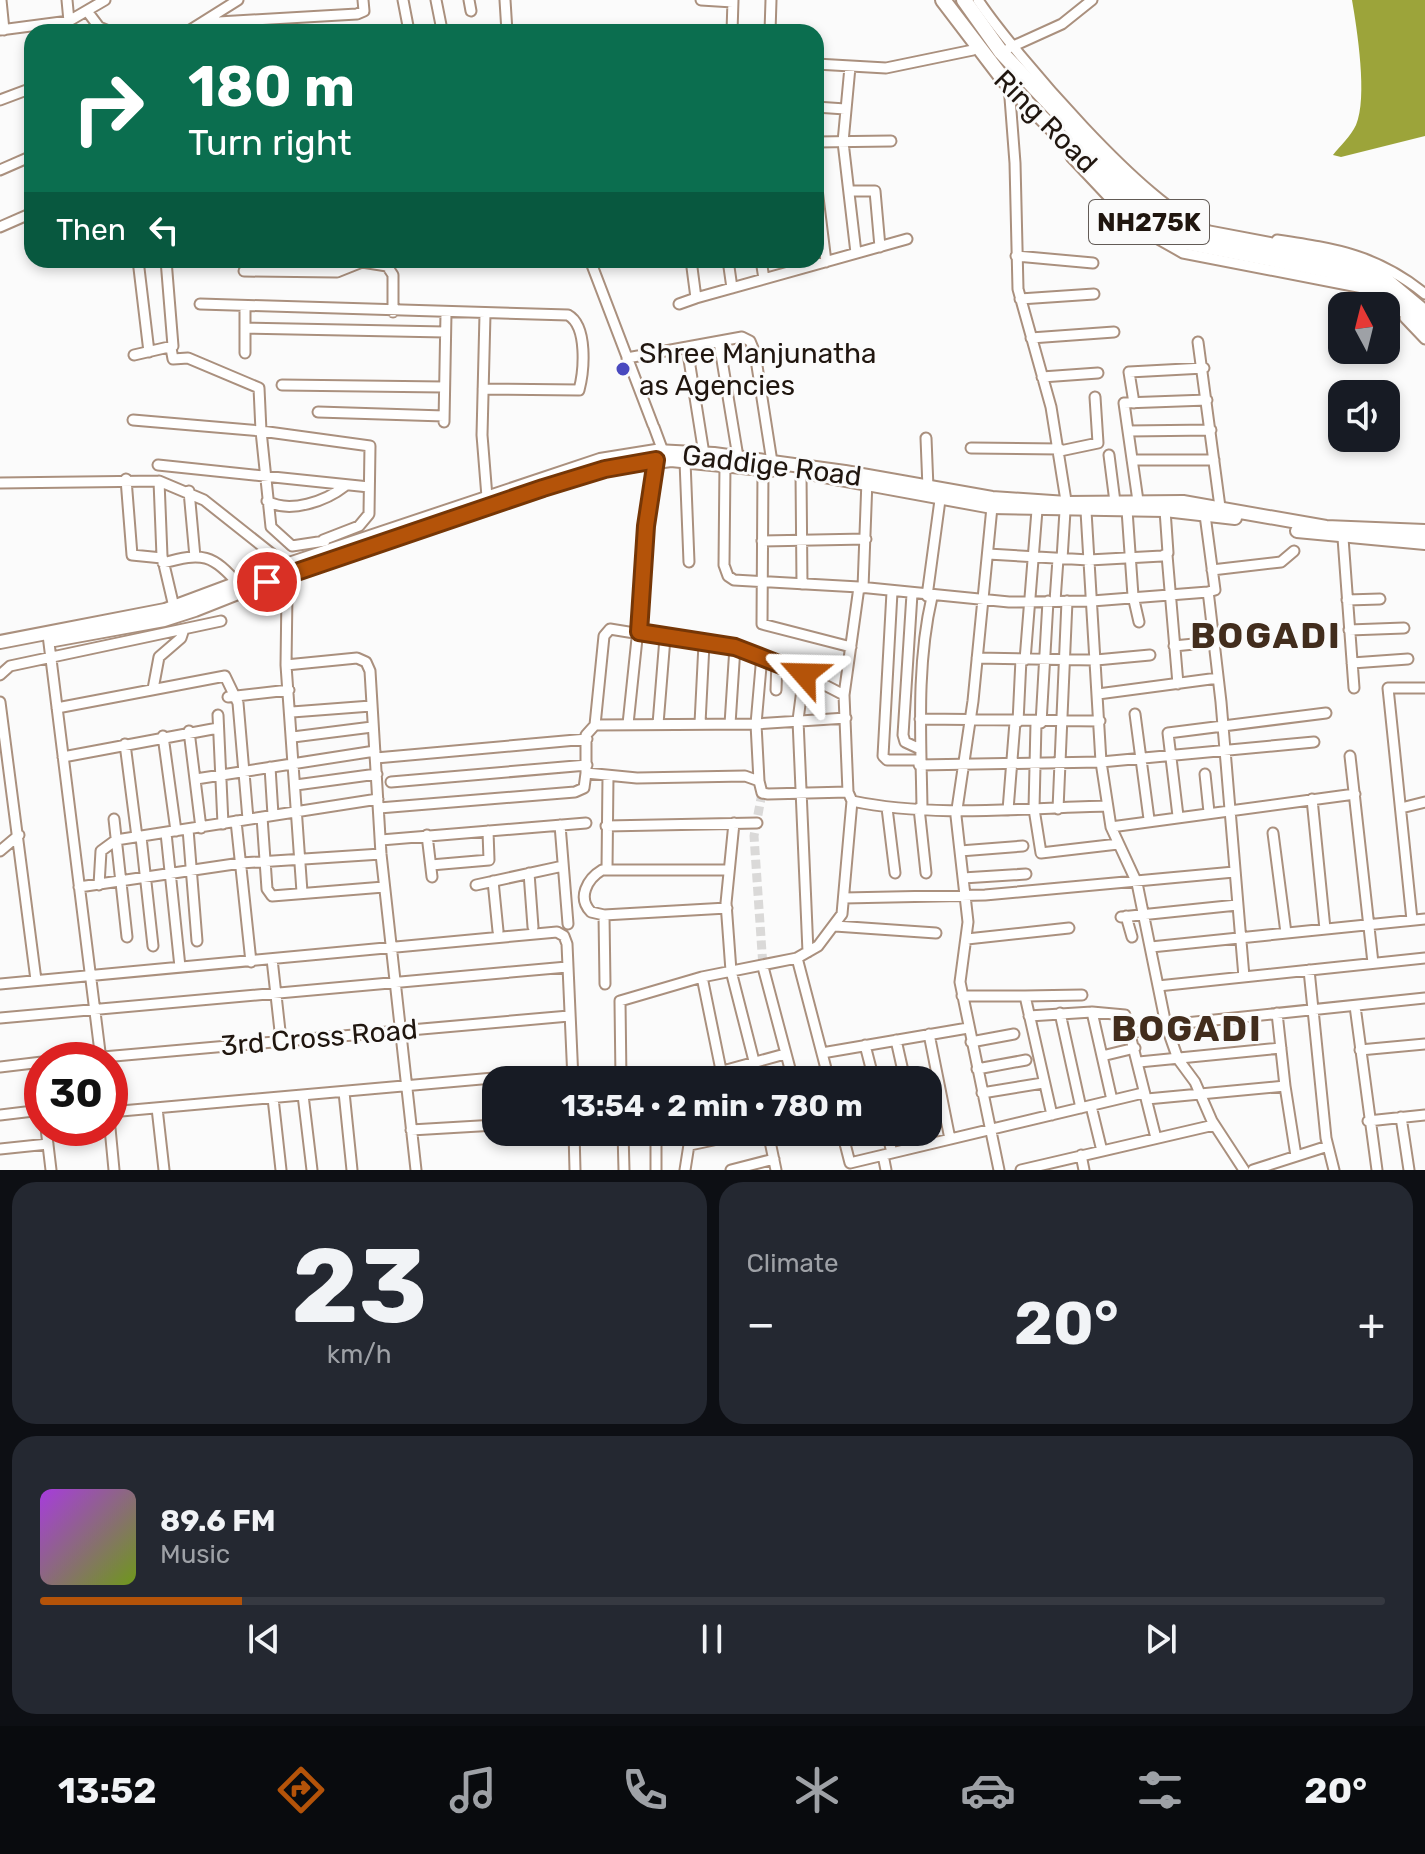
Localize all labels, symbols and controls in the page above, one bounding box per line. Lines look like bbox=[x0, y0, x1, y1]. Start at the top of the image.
text: 180 m bbox=[188, 54, 355, 120]
icon: right bbox=[56, 56, 160, 160]
street label: Ring Road bbox=[987, 63, 1104, 180]
text: Turn right bbox=[188, 121, 352, 164]
road number: NH275K bbox=[1089, 200, 1209, 244]
icon: left bbox=[142, 208, 186, 252]
text: Then bbox=[56, 212, 126, 248]
north arrow bbox=[1328, 292, 1400, 364]
map controls bbox=[1328, 292, 1400, 452]
place label: Shree Manjunatha as Agencies bbox=[639, 337, 876, 402]
marker: Shree Manjunatha as Agencies bbox=[614, 360, 632, 378]
button: sound bbox=[1328, 380, 1400, 452]
street label: Gaddige Road bbox=[680, 438, 863, 493]
pin bbox=[233, 548, 301, 616]
icon: arrive bbox=[245, 560, 289, 604]
district label: BOGADI bbox=[1190, 614, 1342, 657]
position arrow bbox=[762, 632, 846, 716]
district label: BOGADI bbox=[1111, 1007, 1263, 1050]
street label: 3rd Cross Road bbox=[219, 1012, 419, 1063]
speed limit sign: 30 bbox=[24, 1042, 128, 1146]
text: 13:54 · 2 min · 780 m bbox=[561, 1088, 863, 1124]
text: 23 bbox=[291, 1225, 427, 1348]
text: Climate bbox=[747, 1248, 839, 1279]
text: 20° bbox=[1014, 1288, 1119, 1359]
text: − bbox=[747, 1298, 775, 1350]
text: + bbox=[1358, 1298, 1385, 1350]
text: km/h bbox=[327, 1339, 392, 1370]
text: 89.6 FM bbox=[160, 1503, 276, 1539]
text: Music bbox=[160, 1539, 230, 1570]
icon: previous bbox=[242, 1617, 286, 1661]
icon: pause bbox=[690, 1617, 734, 1661]
icon: next bbox=[1139, 1617, 1183, 1661]
icon: directions bbox=[273, 1762, 329, 1818]
icon: music bbox=[445, 1762, 501, 1818]
icon: phone bbox=[617, 1762, 673, 1818]
icon: climate bbox=[789, 1762, 845, 1818]
icon: car bbox=[960, 1762, 1016, 1818]
icon: filters bbox=[1132, 1762, 1188, 1818]
text: 13:52 bbox=[58, 1769, 157, 1812]
text: 20° bbox=[1304, 1769, 1367, 1812]

